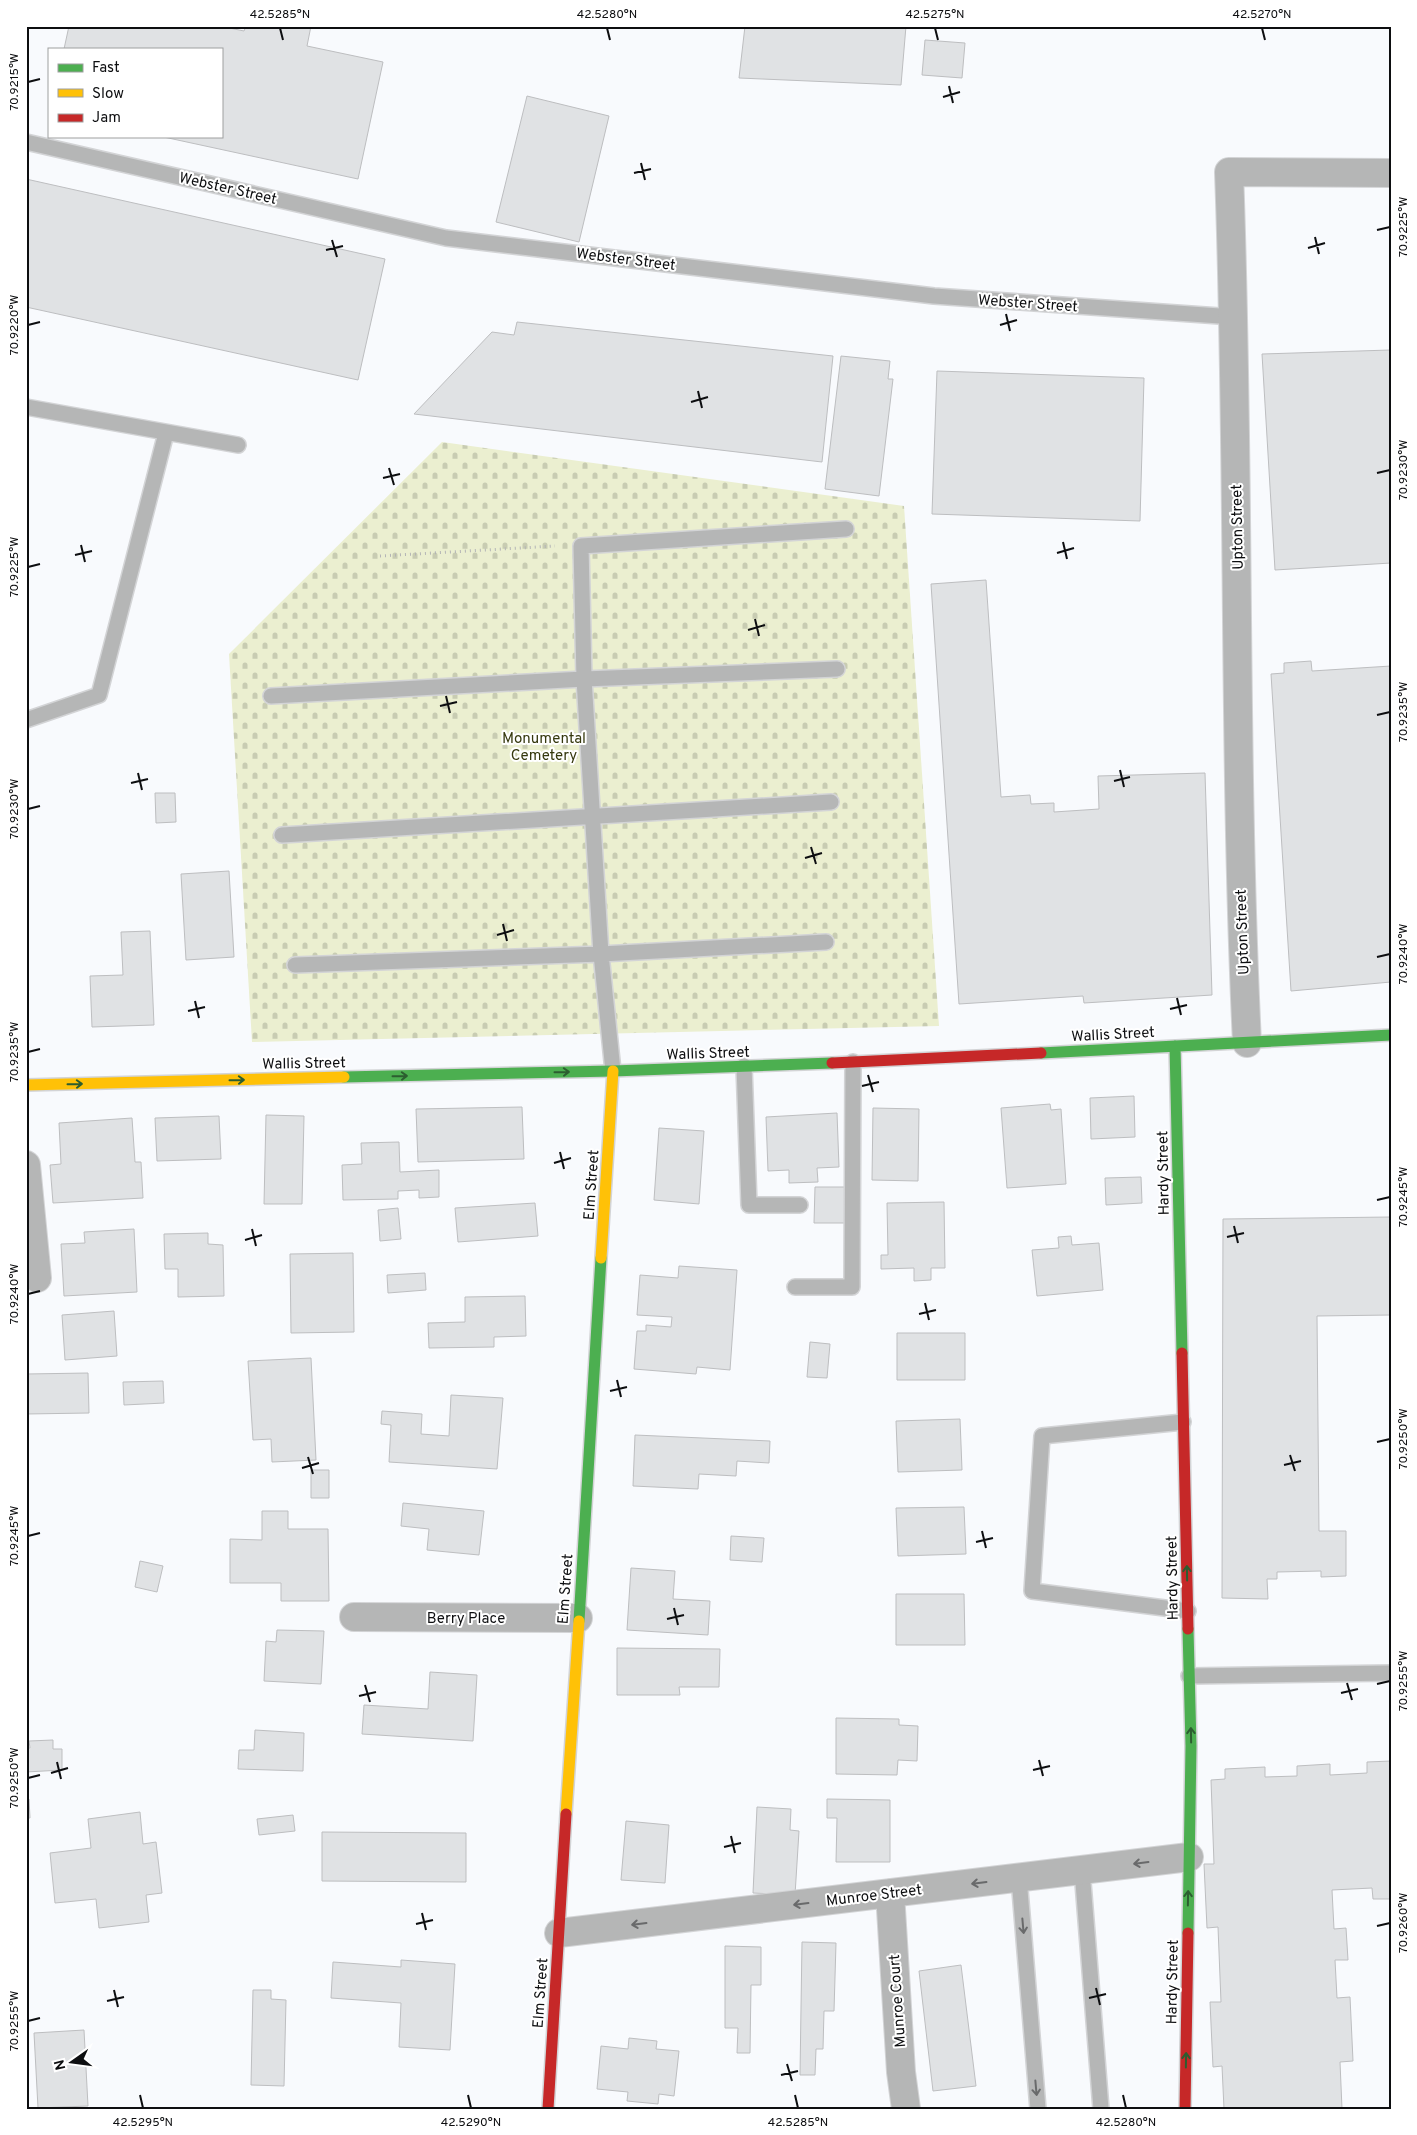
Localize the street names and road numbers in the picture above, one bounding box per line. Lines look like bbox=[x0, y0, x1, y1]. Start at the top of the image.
street label: Webster Street bbox=[177, 169, 278, 210]
street label: Webster Street bbox=[575, 245, 677, 276]
street label: Webster Street bbox=[977, 292, 1078, 317]
street label: Upton Street bbox=[1228, 484, 1249, 570]
street label: Upton Street bbox=[1233, 889, 1254, 975]
street label: Wallis Street bbox=[1071, 1024, 1155, 1047]
street label: Wallis Street bbox=[666, 1044, 750, 1065]
street label: Wallis Street bbox=[262, 1054, 346, 1075]
street label: Hardy Street bbox=[1154, 1130, 1175, 1216]
street label: Elm Street bbox=[581, 1149, 604, 1221]
street label: Hardy Street bbox=[1163, 1535, 1184, 1621]
street label: Elm Street bbox=[555, 1553, 578, 1625]
street label: Berry Place bbox=[427, 1610, 505, 1629]
street label: Munroe Street bbox=[825, 1881, 923, 1912]
street label: Hardy Street bbox=[1163, 1939, 1184, 2025]
street label: Munroe Court bbox=[886, 1954, 911, 2048]
street label: Elm Street bbox=[530, 1957, 553, 2029]

